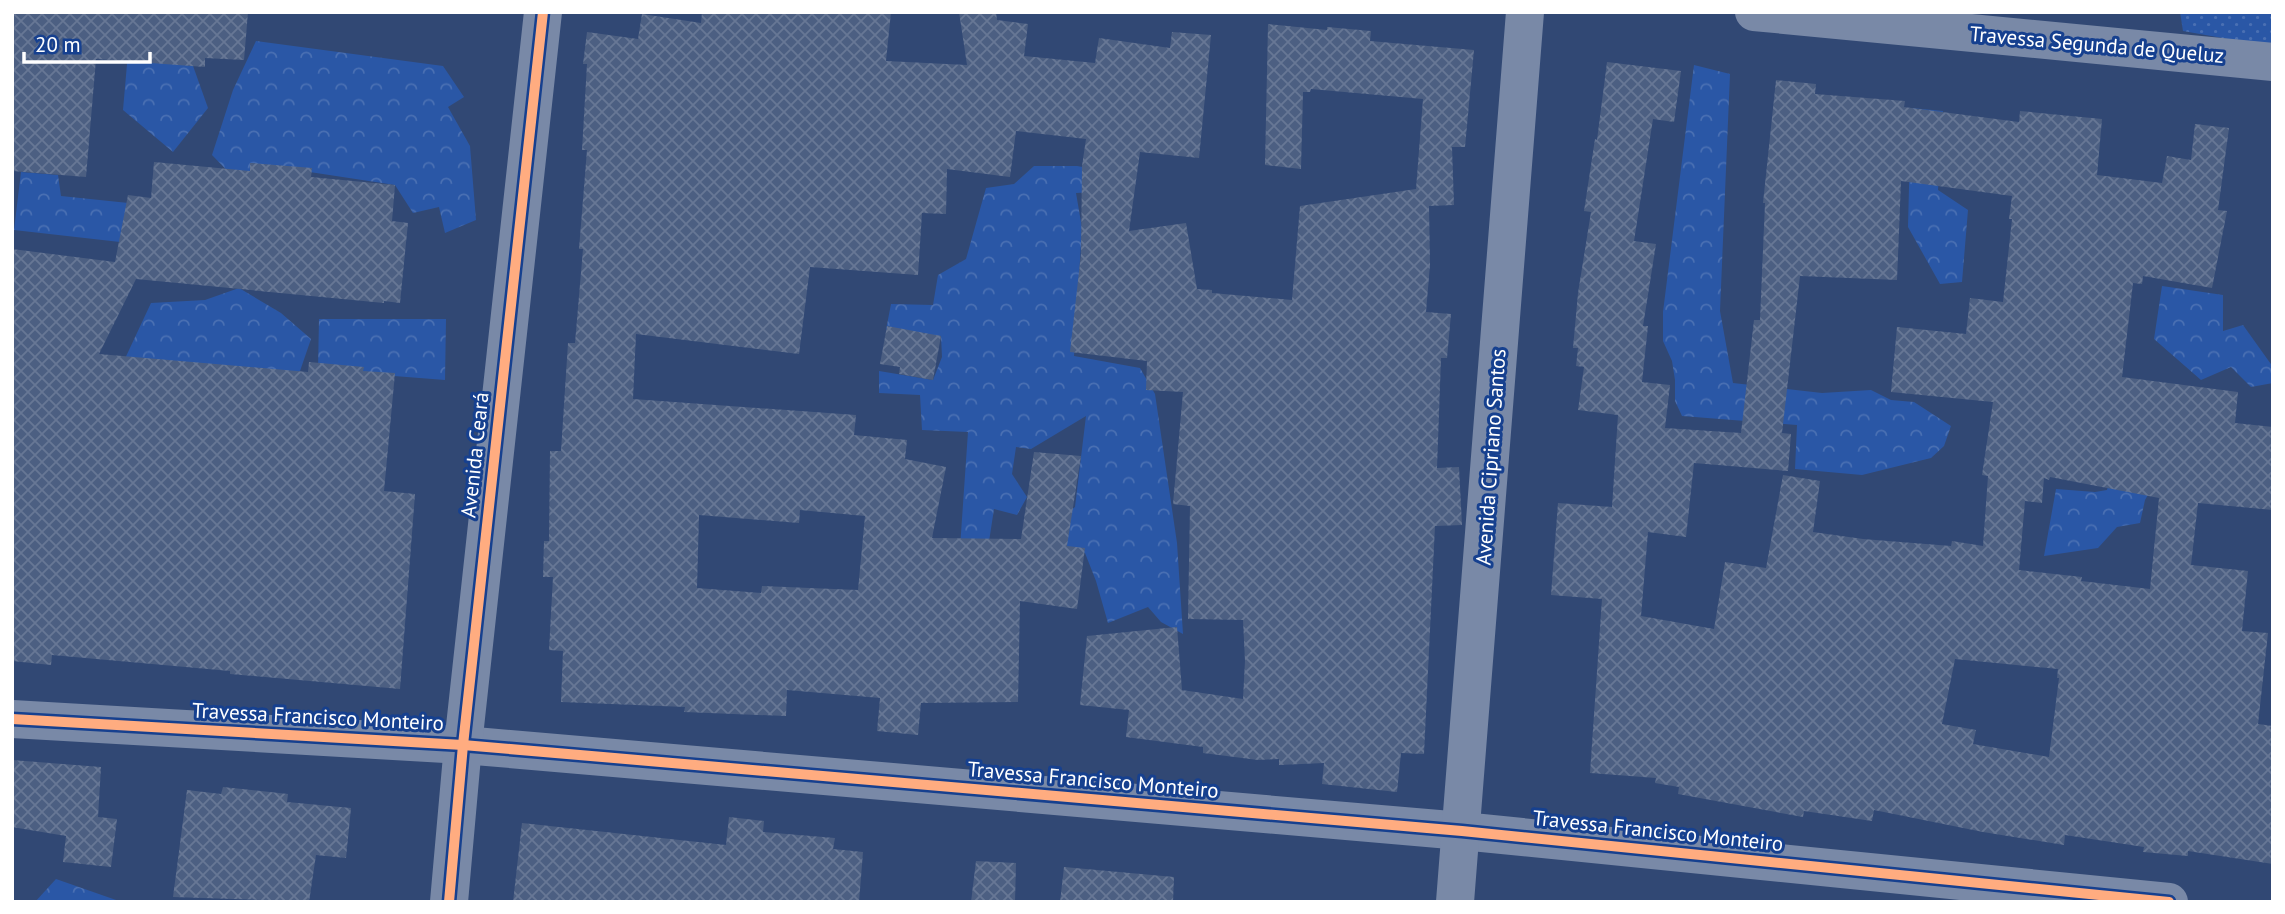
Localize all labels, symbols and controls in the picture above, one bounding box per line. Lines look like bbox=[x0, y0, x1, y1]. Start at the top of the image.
street label: Travessa Segunda de Queluz bbox=[1969, 20, 2225, 69]
scale bar bbox=[24, 21, 150, 65]
text: 20 m bbox=[35, 31, 81, 58]
street label: Avenida Cipriano Santos bbox=[1469, 348, 1512, 566]
street label: Avenida Ceará bbox=[454, 391, 495, 519]
street label: Travessa Francisco Monteiro bbox=[192, 696, 445, 737]
street label: Travessa Francisco Monteiro bbox=[966, 755, 1220, 804]
street label: Travessa Francisco Monteiro bbox=[1531, 804, 1785, 857]

